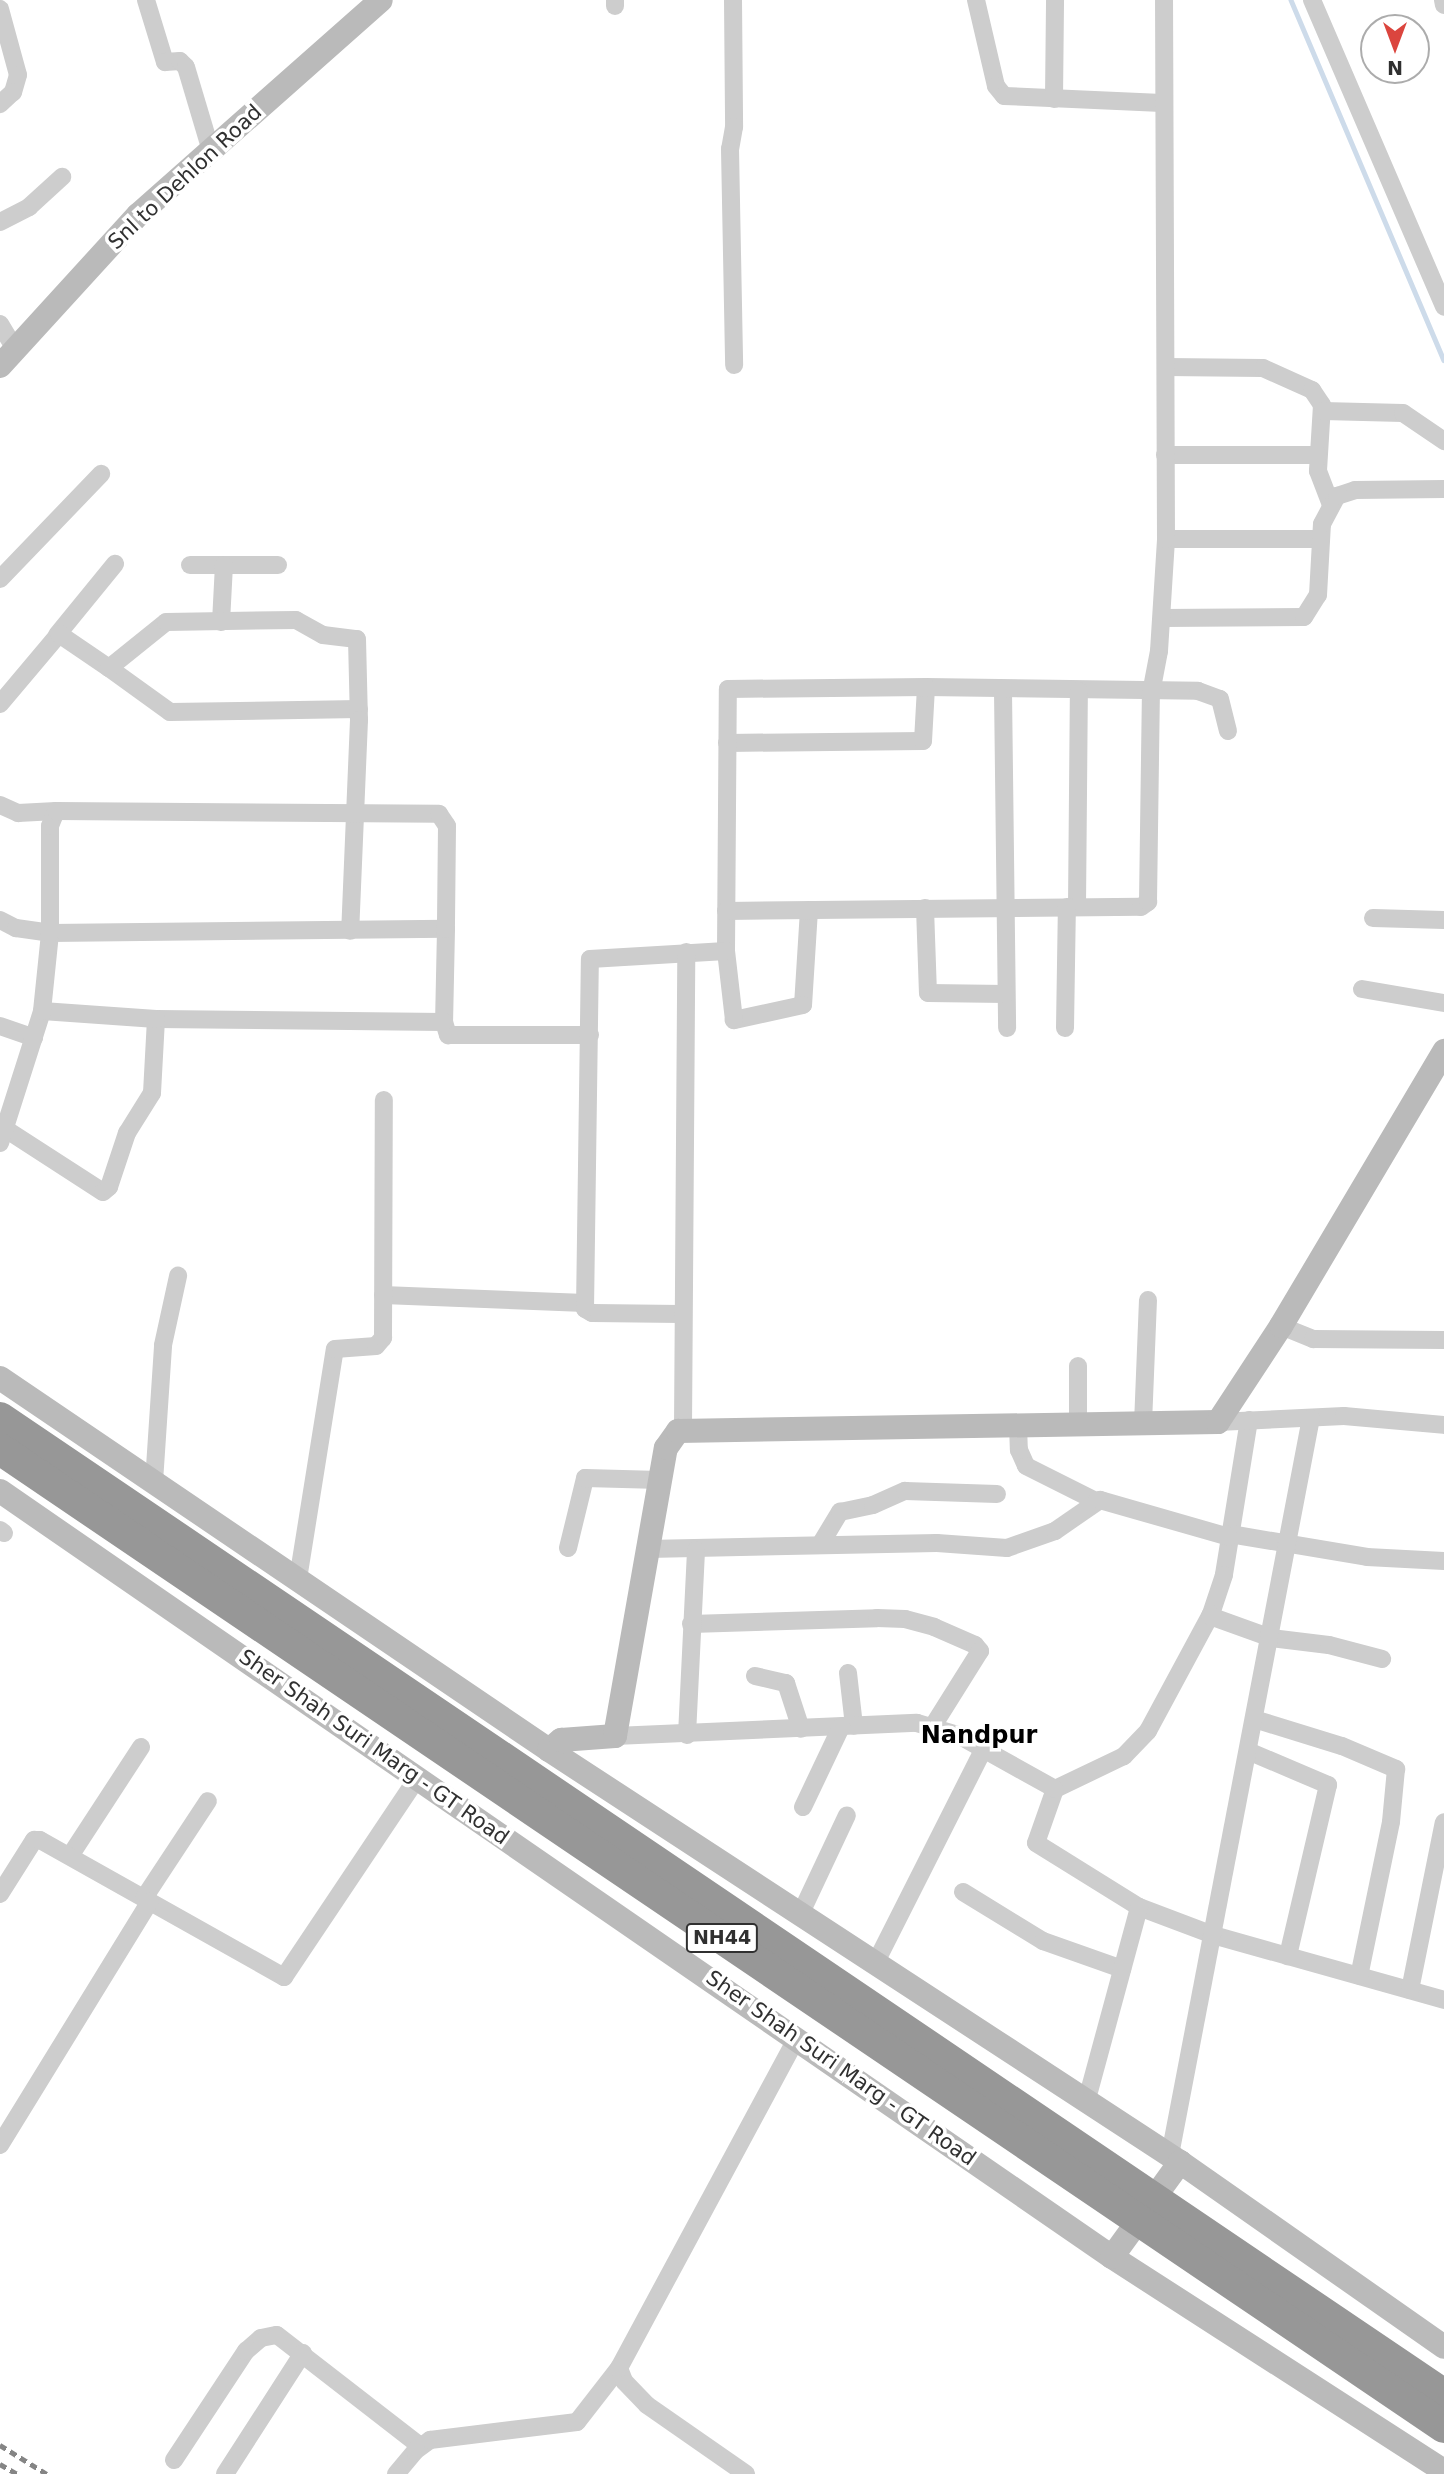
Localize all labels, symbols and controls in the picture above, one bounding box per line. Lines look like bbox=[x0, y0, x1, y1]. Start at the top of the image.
north arrow bbox=[1360, 14, 1430, 84]
text: N bbox=[1387, 57, 1403, 79]
street label: Snl to Dehlon Road bbox=[103, 99, 267, 255]
street label: Sher Shah Suri Marg - GT Road bbox=[234, 1644, 514, 1850]
district label: Nandpur bbox=[921, 1722, 1037, 1750]
road number: NH44 bbox=[685, 1922, 759, 1954]
street label: Sher Shah Suri Marg - GT Road bbox=[701, 1965, 981, 2171]

